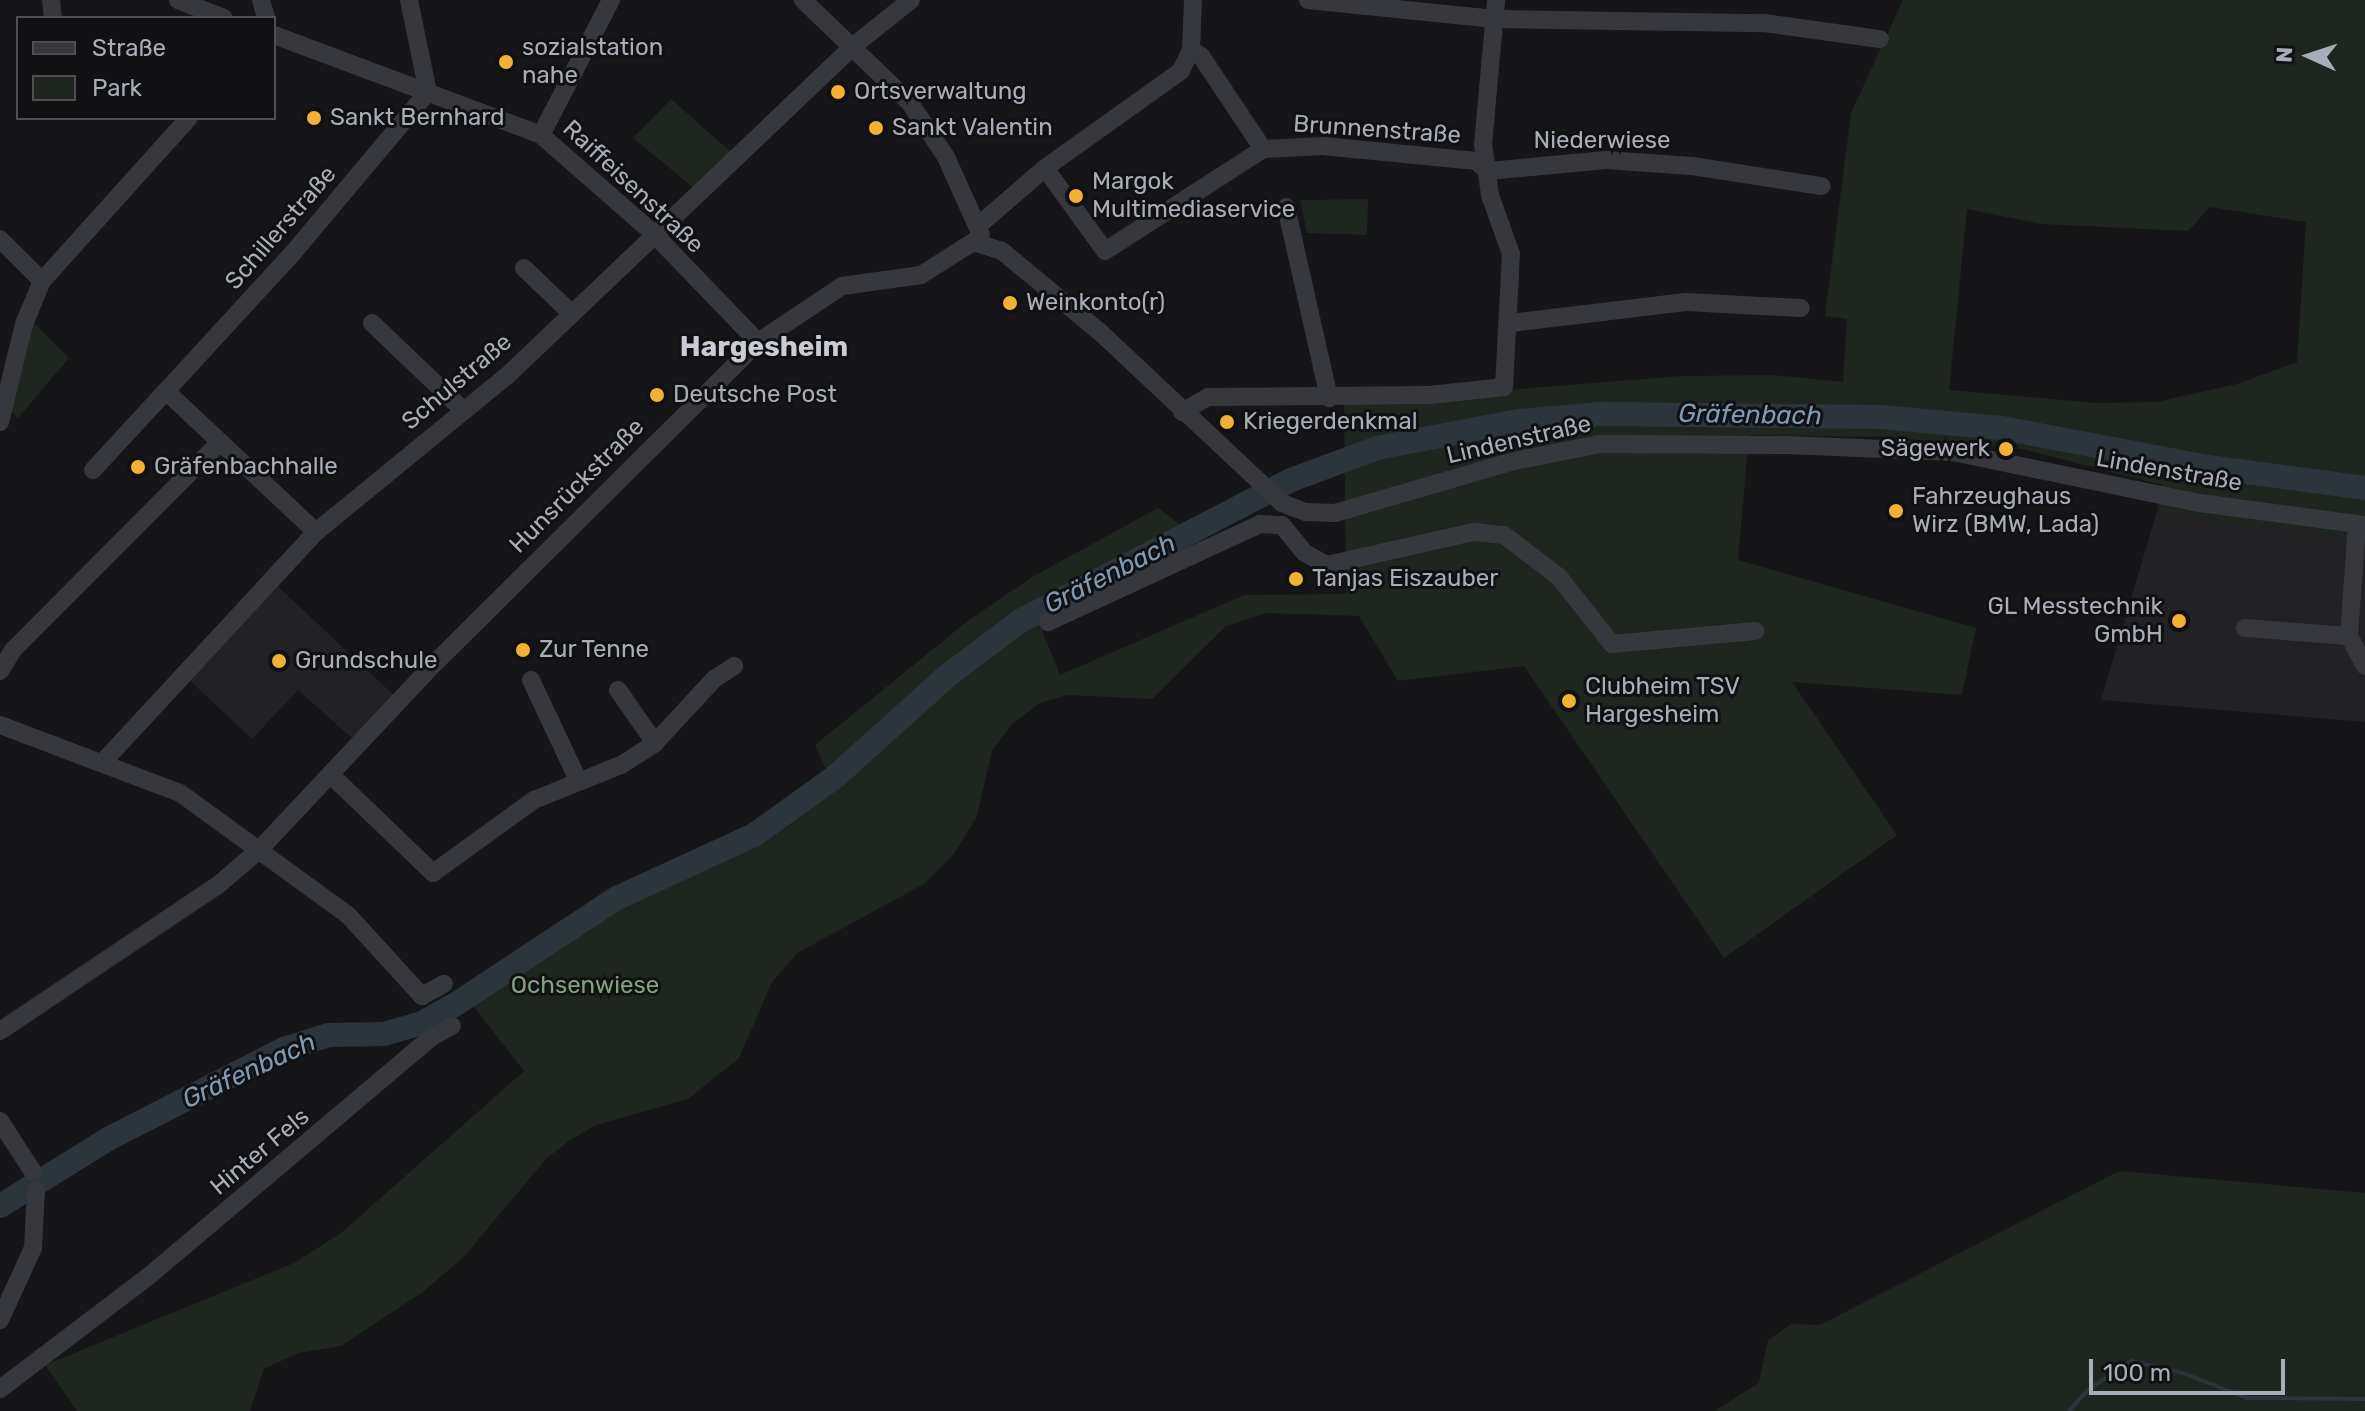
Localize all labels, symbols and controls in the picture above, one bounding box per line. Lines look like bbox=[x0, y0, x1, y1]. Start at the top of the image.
legend bbox=[16, 16, 276, 120]
north arrow bbox=[2269, 16, 2349, 96]
text: Straße bbox=[92, 34, 166, 62]
place label: sozialstation nahe bbox=[522, 34, 663, 90]
text: N bbox=[2271, 46, 2298, 63]
marker: sozialstation nahe bbox=[497, 53, 515, 71]
text: Park bbox=[92, 74, 142, 102]
place label: Ortsverwaltung bbox=[854, 78, 1027, 106]
marker: Ortsverwaltung bbox=[829, 83, 847, 101]
place label: Sankt Bernhard bbox=[330, 104, 505, 132]
marker: Sankt Bernhard bbox=[305, 109, 323, 127]
street label: Brunnenstraße bbox=[1292, 110, 1462, 150]
street label: Raiffeisenstraße bbox=[557, 114, 709, 260]
place label: Sankt Valentin bbox=[892, 114, 1053, 142]
marker: Sankt Valentin bbox=[867, 119, 885, 137]
street label: Niederwiese bbox=[1534, 127, 1670, 155]
street label: Schillerstraße bbox=[220, 160, 342, 296]
place label: Margok Multimediaservice bbox=[1092, 168, 1295, 224]
marker: Margok Multimediaservice bbox=[1067, 187, 1085, 205]
place label: Weinkonto(r) bbox=[1026, 289, 1165, 317]
marker: Weinkonto(r) bbox=[1001, 294, 1019, 312]
street label: Schulstraße bbox=[396, 328, 518, 436]
district label: Hargesheim bbox=[680, 330, 848, 364]
place label: Deutsche Post bbox=[673, 381, 837, 409]
marker: Deutsche Post bbox=[648, 386, 666, 404]
water label: Gräfenbach bbox=[1678, 398, 1822, 432]
place label: Kriegerdenkmal bbox=[1243, 408, 1417, 436]
street label: Lindenstraße bbox=[1444, 409, 1594, 471]
street label: Hunsrückstraße bbox=[504, 413, 650, 559]
marker: Kriegerdenkmal bbox=[1218, 413, 1236, 431]
place label: Sägewerk bbox=[1881, 435, 1990, 463]
marker: Sägewerk bbox=[1997, 440, 2015, 458]
street label: Lindenstraße bbox=[2094, 444, 2244, 498]
place label: Gräfenbachhalle bbox=[154, 453, 338, 481]
marker: Gräfenbachhalle bbox=[129, 458, 147, 476]
place label: Fahrzeughaus Wirz (BMW, Lada) bbox=[1912, 483, 2099, 539]
marker: Fahrzeughaus Wirz (BMW, Lada) bbox=[1887, 502, 1905, 520]
water label: Gräfenbach bbox=[1039, 527, 1181, 621]
place label: Tanjas Eiszauber bbox=[1312, 565, 1498, 593]
marker: Tanjas Eiszauber bbox=[1287, 570, 1305, 588]
place label: GL Messtechnik GmbH bbox=[1987, 593, 2163, 649]
marker: GL Messtechnik GmbH bbox=[2170, 612, 2188, 630]
place label: Zur Tenne bbox=[539, 636, 650, 664]
marker: Zur Tenne bbox=[514, 641, 532, 659]
place label: Grundschule bbox=[295, 647, 438, 675]
marker: Grundschule bbox=[270, 652, 288, 670]
place label: Clubheim TSV Hargesheim bbox=[1585, 673, 1741, 729]
marker: Clubheim TSV Hargesheim bbox=[1560, 692, 1578, 710]
park label: Ochsenwiese bbox=[511, 972, 659, 1000]
water label: Gräfenbach bbox=[177, 1026, 321, 1116]
street label: Hinter Fels bbox=[205, 1102, 315, 1202]
scale bar bbox=[2093, 1343, 2289, 1393]
text: 100 m bbox=[2103, 1359, 2171, 1387]

